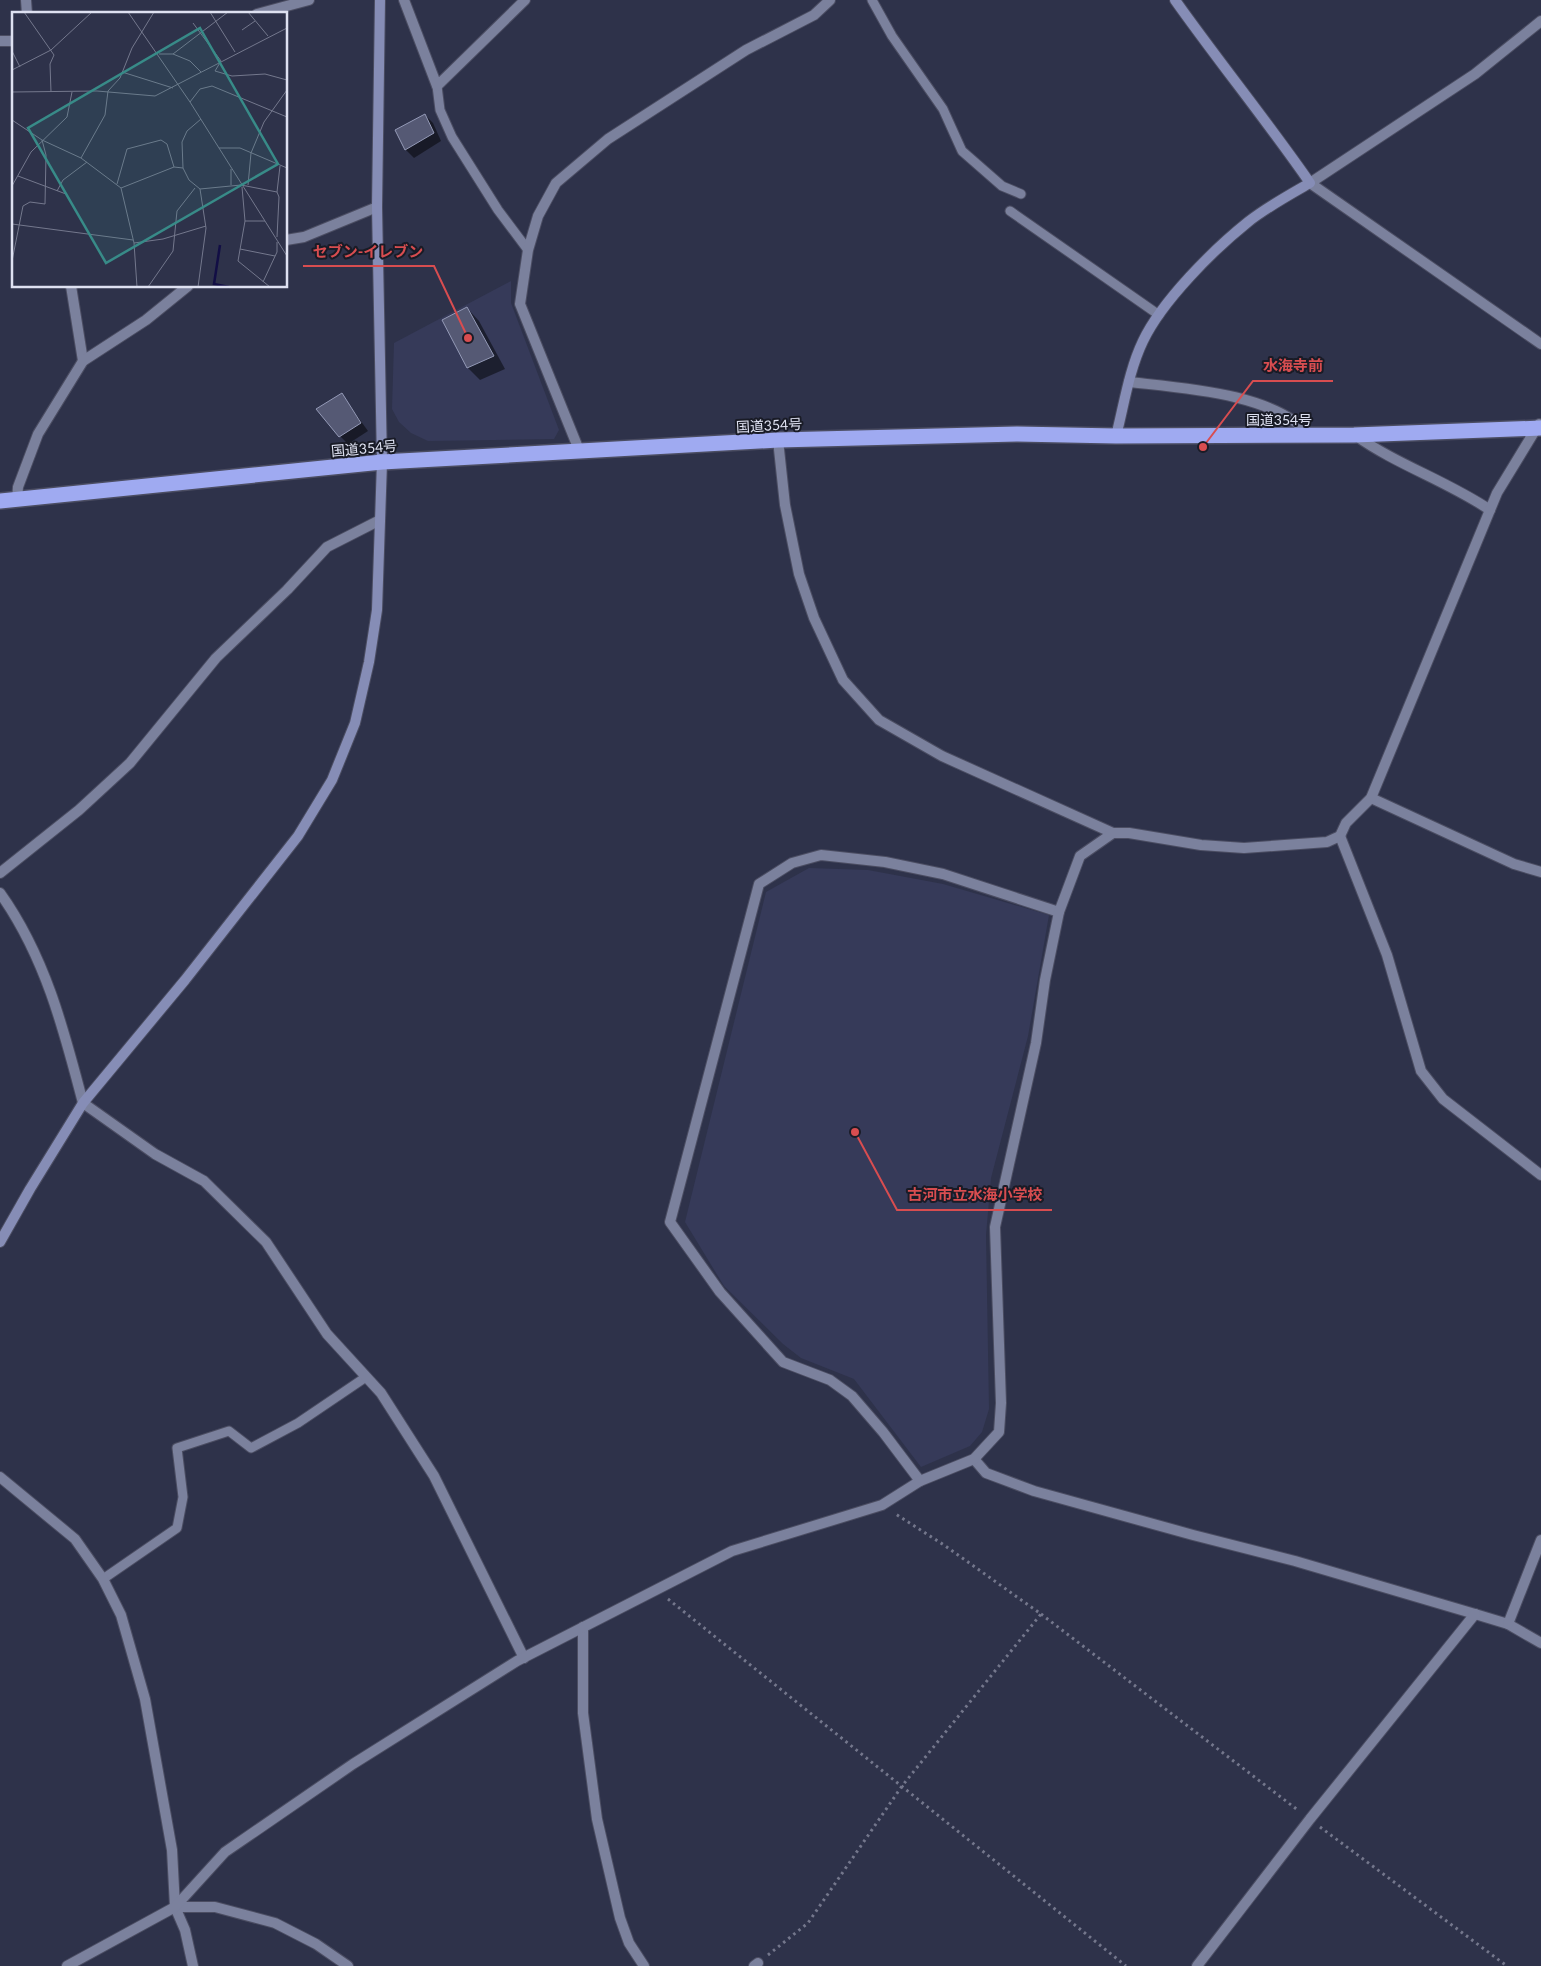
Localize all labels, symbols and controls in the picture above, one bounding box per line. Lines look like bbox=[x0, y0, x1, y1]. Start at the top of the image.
inset map bbox=[12, 12, 288, 288]
callout: セブン-イレブン bbox=[303, 236, 434, 266]
text: セブン-イレブン bbox=[313, 242, 423, 260]
callout: 水海寺前 bbox=[1253, 351, 1333, 381]
text: 水海寺前 bbox=[1263, 356, 1323, 374]
street label: 国道354号 bbox=[1246, 411, 1312, 428]
street label: 国道354号 bbox=[735, 415, 803, 435]
street label: 国道354号 bbox=[330, 437, 398, 459]
callout: 古河市立水海小学校 bbox=[897, 1180, 1052, 1210]
text: 古河市立水海小学校 bbox=[907, 1185, 1043, 1203]

